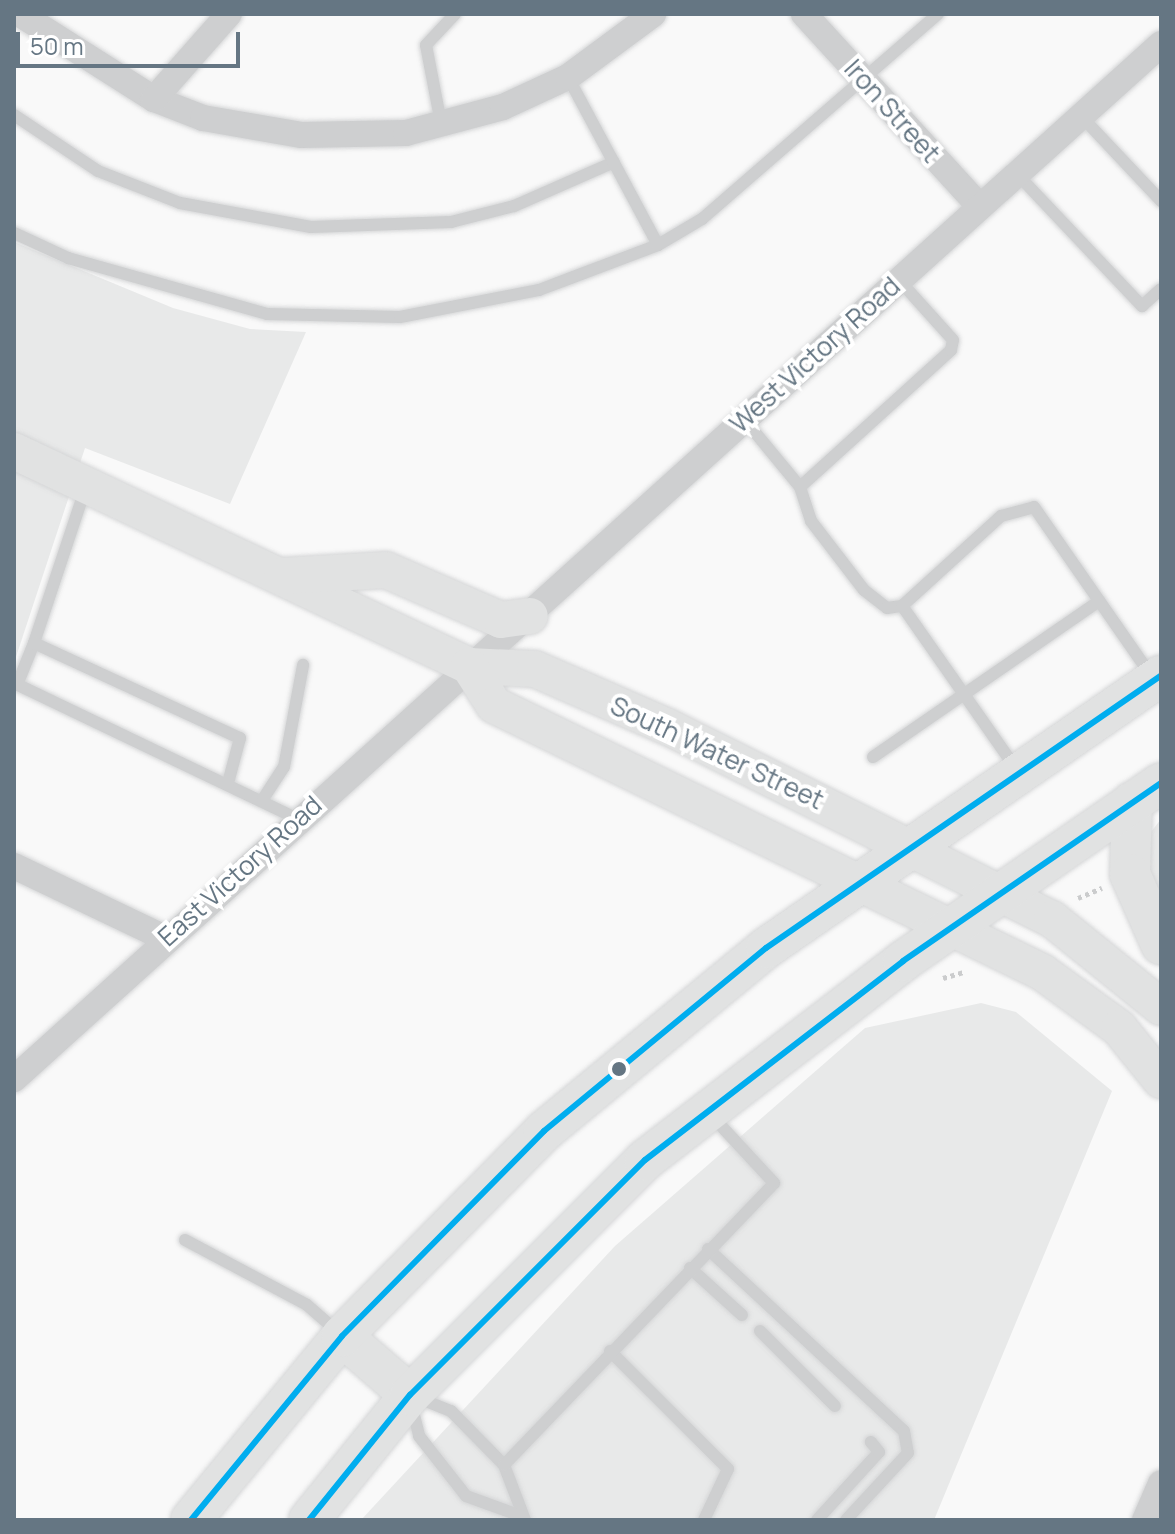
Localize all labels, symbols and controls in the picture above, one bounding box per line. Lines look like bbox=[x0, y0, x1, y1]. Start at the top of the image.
scale bar bbox=[20, 16, 244, 66]
text: 50 m bbox=[30, 29, 84, 62]
street label: Iron Street bbox=[838, 53, 946, 169]
street label: West Victory Road bbox=[724, 271, 906, 439]
street label: South Water Street bbox=[605, 690, 829, 816]
street label: East Victory Road bbox=[152, 789, 328, 953]
unlabelled marker bbox=[611, 1061, 627, 1077]

